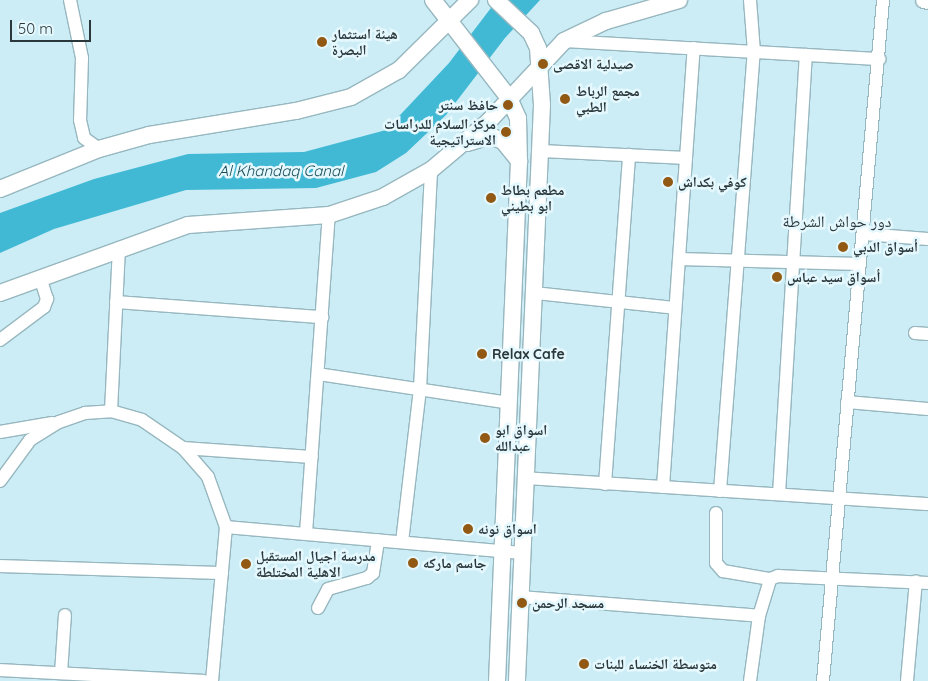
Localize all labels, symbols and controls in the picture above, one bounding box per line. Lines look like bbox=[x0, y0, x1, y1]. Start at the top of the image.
scale bar bbox=[12, 10, 94, 42]
text: 50 m bbox=[18, 19, 53, 38]
place label: هيئة استثمار البصرة bbox=[332, 26, 398, 58]
marker: هيئة استثمار البصرة bbox=[316, 36, 328, 48]
place label: صيدلية الاقصى bbox=[553, 56, 634, 72]
marker: صيدلية الاقصى bbox=[537, 58, 549, 70]
place label: مجمع الرباط الطبي bbox=[576, 83, 640, 115]
marker: مجمع الرباط الطبي bbox=[558, 92, 572, 106]
place label: حافظ سنتر bbox=[439, 97, 498, 113]
marker: حافظ سنتر bbox=[502, 99, 514, 111]
place label: مركز السلام للدراسات الاستراتيجية bbox=[384, 116, 496, 148]
marker: مركز السلام للدراسات الاستراتيجية bbox=[500, 126, 512, 138]
water label: Al Khandaq Canal bbox=[218, 162, 344, 180]
place label: كوفي بكداش bbox=[678, 174, 747, 190]
marker: كوفي بكداش bbox=[662, 176, 674, 188]
place label: مطعم بطاط ابو بطيني bbox=[501, 182, 564, 214]
marker: مطعم بطاط ابو بطيني bbox=[485, 192, 497, 204]
district label: دور حواش الشرطة bbox=[783, 211, 891, 231]
place label: أسواق الدبي bbox=[853, 239, 918, 255]
marker: أسواق الدبي bbox=[837, 241, 849, 253]
place label: أسواق سيد عباس bbox=[787, 269, 880, 285]
marker: أسواق سيد عباس bbox=[771, 271, 783, 283]
place label: Relax Cafe bbox=[492, 346, 565, 362]
marker: Relax Cafe bbox=[476, 348, 488, 360]
place label: اسواق ابو عبدالله bbox=[495, 422, 547, 454]
marker: اسواق ابو عبدالله bbox=[479, 432, 491, 444]
place label: اسواق نونه bbox=[478, 521, 537, 537]
marker: اسواق نونه bbox=[462, 523, 474, 535]
place label: مدرسة اجيال المستقبل الاهلية المختلطة bbox=[256, 548, 376, 580]
place label: جاسم ماركه bbox=[423, 555, 486, 571]
marker: جاسم ماركه bbox=[407, 557, 419, 569]
marker: مدرسة اجيال المستقبل الاهلية المختلطة bbox=[240, 558, 252, 570]
place label: مسجد الرحمن bbox=[532, 595, 604, 611]
marker: مسجد الرحمن bbox=[516, 597, 528, 609]
place label: متوسطة الخنساء للبنات bbox=[594, 656, 717, 672]
marker: متوسطة الخنساء للبنات bbox=[578, 658, 590, 670]

